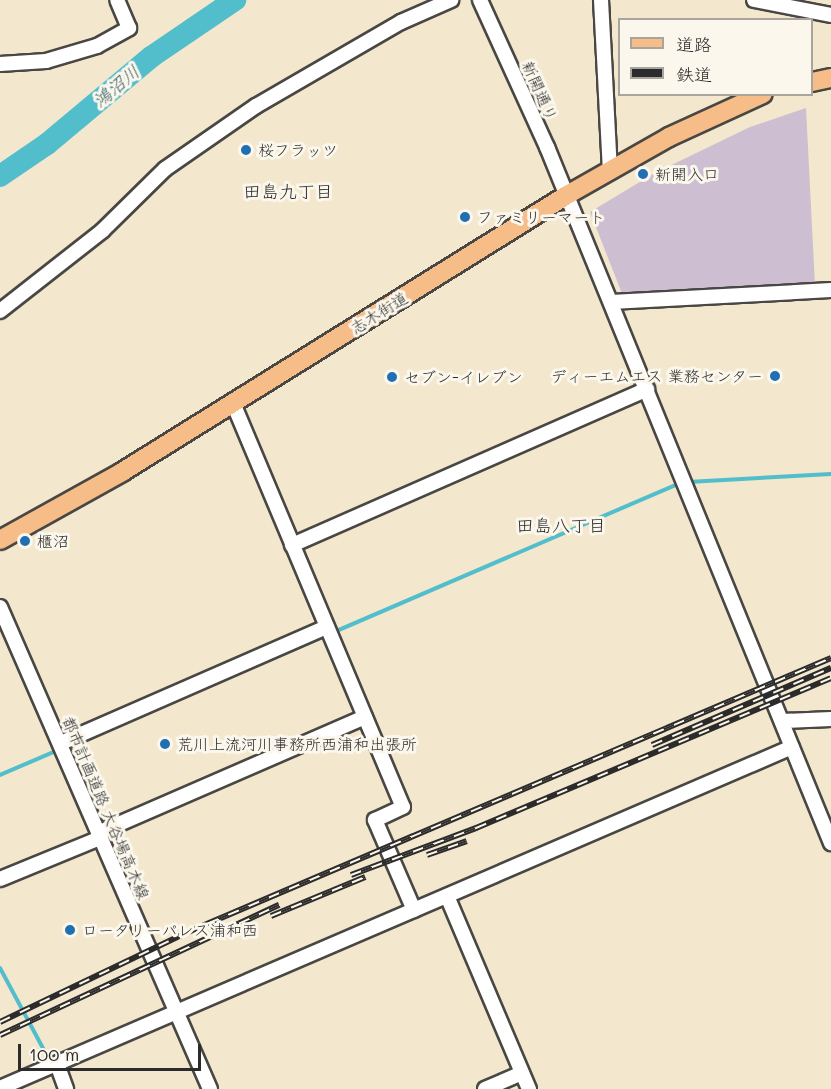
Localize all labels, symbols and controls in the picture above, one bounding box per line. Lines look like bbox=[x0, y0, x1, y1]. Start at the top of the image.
legend bbox=[618, 18, 813, 96]
text: 道路 bbox=[676, 32, 712, 56]
street label: 新開通り bbox=[518, 58, 562, 124]
water label: 鴻沼川 bbox=[88, 60, 144, 112]
text: 鉄道 bbox=[676, 62, 712, 86]
place label: 桜フラッツ bbox=[258, 140, 338, 160]
marker: 桜フラッツ bbox=[239, 143, 253, 157]
place label: 新開入口 bbox=[655, 164, 719, 184]
marker: 新開入口 bbox=[636, 167, 650, 181]
district label: 田島九丁目 bbox=[243, 180, 333, 202]
place label: ファミリーマート bbox=[477, 207, 605, 227]
marker: ファミリーマート bbox=[458, 210, 472, 224]
street label: 志木街道 bbox=[347, 288, 411, 338]
place label: ディーエムエス 業務センター bbox=[550, 366, 763, 386]
place label: セブン-イレブン bbox=[404, 367, 523, 387]
marker: ディーエムエス 業務センター bbox=[768, 369, 782, 383]
marker: セブン-イレブン bbox=[385, 370, 399, 384]
district label: 田島八丁目 bbox=[516, 514, 606, 536]
place label: 櫃沼 bbox=[37, 531, 69, 551]
marker: 櫃沼 bbox=[18, 534, 32, 548]
street label: 都市計画道路 大谷場高木線 bbox=[59, 714, 153, 902]
place label: 荒川上流河川事務所西浦和出張所 bbox=[177, 734, 417, 754]
marker: 荒川上流河川事務所西浦和出張所 bbox=[158, 737, 172, 751]
place label: ロータリーパレス浦和西 bbox=[82, 920, 258, 940]
marker: ロータリーパレス浦和西 bbox=[63, 923, 77, 937]
scale bar bbox=[21, 1032, 204, 1070]
text: 100 m bbox=[29, 1042, 79, 1066]

